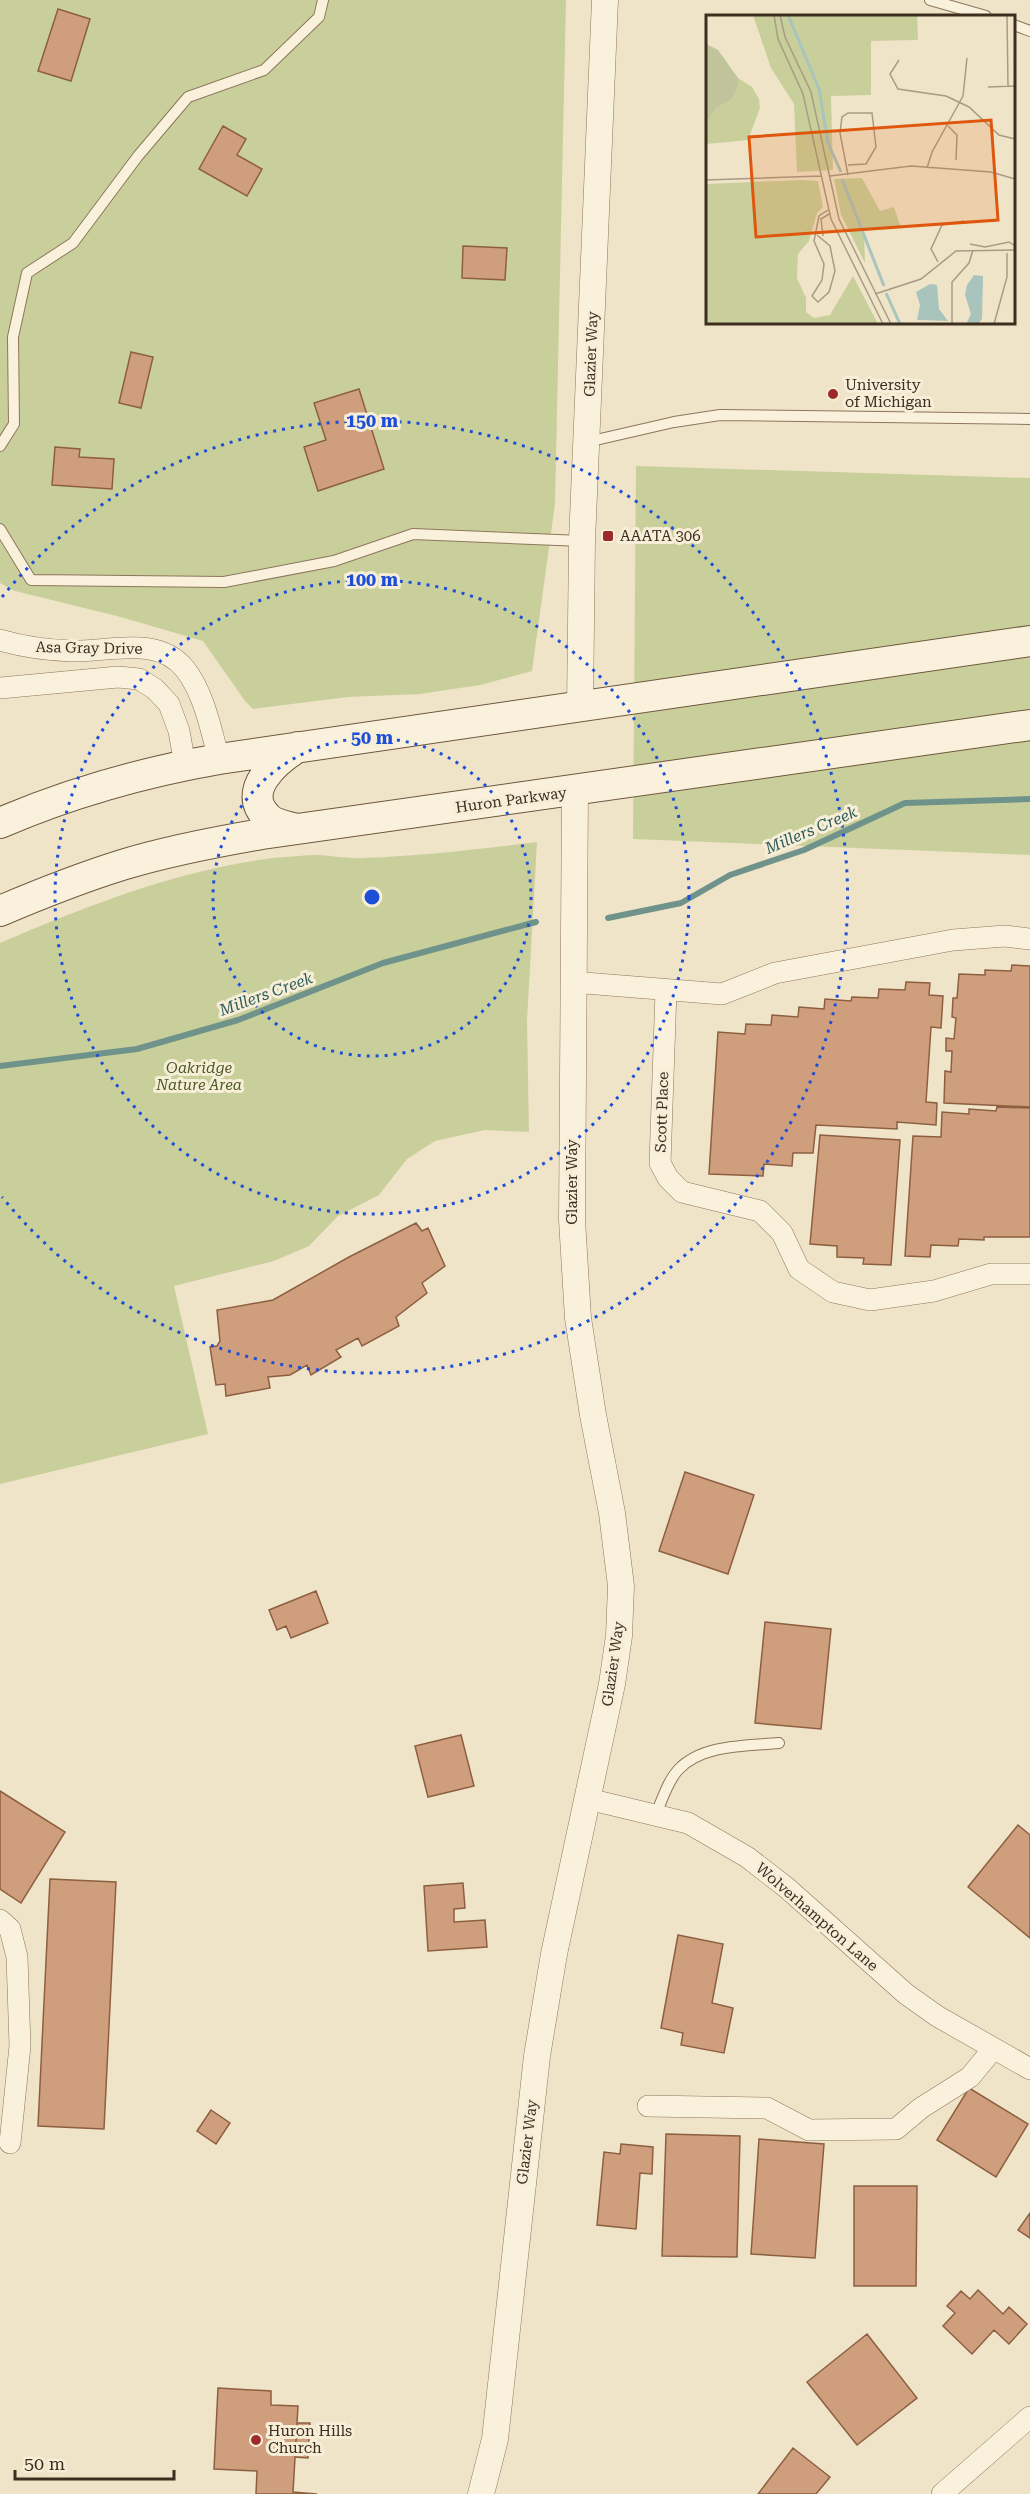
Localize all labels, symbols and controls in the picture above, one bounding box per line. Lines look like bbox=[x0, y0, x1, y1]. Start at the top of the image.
inset map bbox=[706, 15, 1015, 324]
street label: Glazier Way bbox=[581, 311, 601, 397]
place label: University of Michigan bbox=[845, 376, 932, 411]
marker: University of Michigan bbox=[826, 387, 840, 401]
text: 150 m bbox=[346, 410, 399, 431]
place label: AAATA 306 bbox=[620, 527, 701, 545]
marker: AAATA 306 bbox=[601, 529, 615, 543]
text: 100 m bbox=[346, 569, 399, 590]
street label: Asa Gray Drive bbox=[35, 638, 143, 658]
text: 50 m bbox=[351, 727, 394, 748]
street label: Huron Parkway bbox=[454, 783, 568, 817]
water label: Millers Creek bbox=[761, 802, 860, 858]
centre of rings bbox=[362, 887, 382, 907]
water label: Millers Creek bbox=[216, 968, 316, 1020]
park label: Oakridge Nature Area bbox=[155, 1059, 242, 1094]
street label: Scott Place bbox=[652, 1071, 672, 1153]
street label: Glazier Way bbox=[563, 1139, 581, 1225]
street label: Glazier Way bbox=[598, 1620, 628, 1708]
street label: Wolverhampton Lane bbox=[752, 1859, 882, 1975]
street label: Glazier Way bbox=[513, 2098, 541, 2186]
place label: Huron Hills Church bbox=[268, 2422, 352, 2457]
marker: Huron Hills Church bbox=[249, 2433, 263, 2447]
scale bar bbox=[15, 2443, 174, 2481]
text: 50 m bbox=[24, 2453, 65, 2474]

